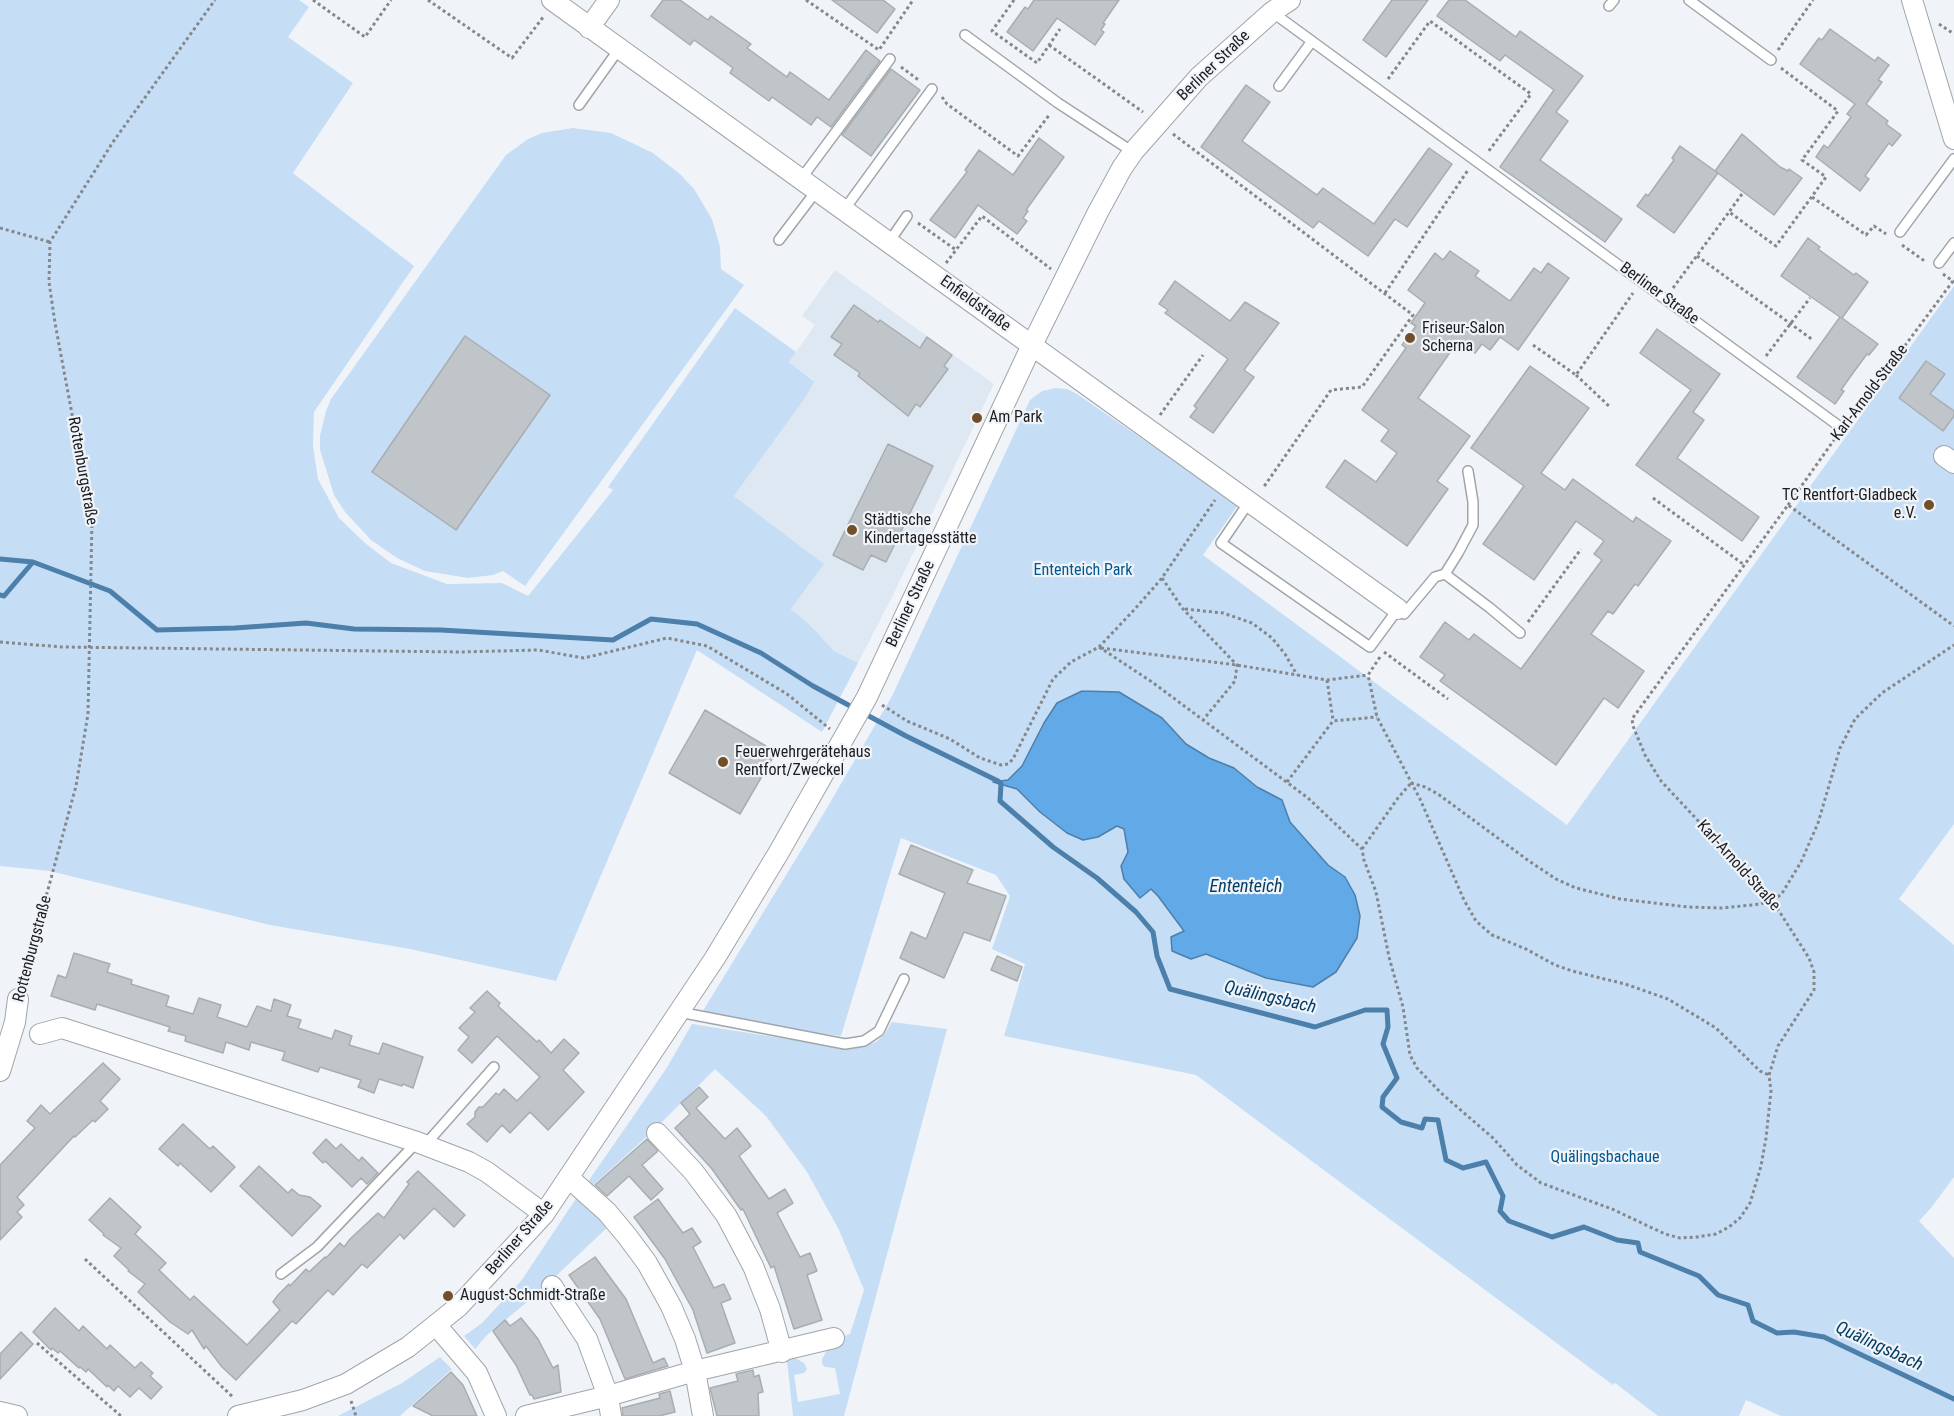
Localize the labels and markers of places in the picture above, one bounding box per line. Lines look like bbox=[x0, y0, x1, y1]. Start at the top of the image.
place label: Friseur-Salon Scherna bbox=[1422, 319, 1505, 357]
marker: Friseur-Salon Scherna bbox=[1403, 331, 1417, 345]
place label: Am Park bbox=[989, 408, 1042, 428]
marker: Am Park bbox=[970, 411, 984, 425]
place label: TC Rentfort-Gladbeck e.V. bbox=[1782, 486, 1917, 524]
marker: TC Rentfort-Gladbeck e.V. bbox=[1922, 498, 1936, 512]
place label: Städtische Kindertagesstätte bbox=[864, 511, 977, 549]
marker: Städtische Kindertagesstätte bbox=[845, 523, 859, 537]
place label: Feuerwehrgerätehaus Rentfort/Zweckel bbox=[735, 743, 871, 781]
marker: Feuerwehrgerätehaus Rentfort/Zweckel bbox=[716, 755, 730, 769]
place label: August-Schmidt-Straße bbox=[460, 1286, 605, 1306]
marker: August-Schmidt-Straße bbox=[441, 1289, 455, 1303]

